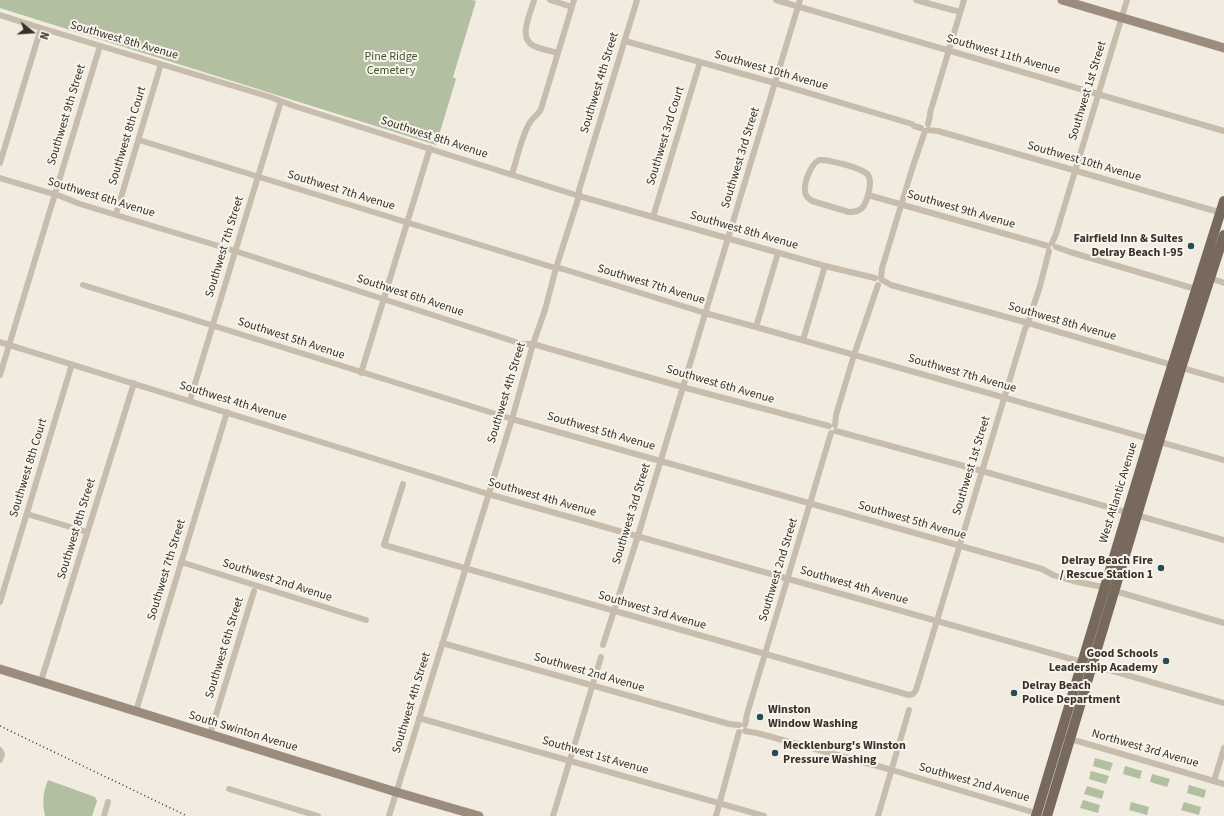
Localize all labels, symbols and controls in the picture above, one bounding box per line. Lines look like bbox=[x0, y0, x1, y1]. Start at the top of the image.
north arrow bbox=[12, 12, 52, 52]
street label: Southwest 8th Avenue bbox=[68, 19, 180, 63]
text: N bbox=[36, 30, 52, 41]
street label: Southwest 4th Street bbox=[578, 31, 622, 135]
street label: Southwest 11th Avenue bbox=[944, 32, 1062, 78]
street label: Southwest 1st Street bbox=[1066, 40, 1110, 142]
street label: Southwest 10th Avenue bbox=[712, 48, 830, 94]
park label: Pine Ridge Cemetery bbox=[365, 50, 417, 78]
street label: Southwest 9th Street bbox=[45, 63, 89, 167]
street label: Southwest 8th Court bbox=[106, 85, 150, 187]
street label: Southwest 3rd Court bbox=[644, 85, 688, 187]
street label: Southwest 3rd Street bbox=[719, 106, 763, 210]
street label: Southwest 8th Avenue bbox=[379, 114, 489, 162]
street label: Southwest 10th Avenue bbox=[1025, 139, 1143, 185]
street label: Southwest 7th Avenue bbox=[285, 168, 397, 214]
street label: Southwest 6th Avenue bbox=[45, 175, 157, 221]
street label: Southwest 9th Avenue bbox=[905, 188, 1017, 232]
street label: Southwest 7th Street bbox=[203, 195, 247, 299]
street label: Southwest 8th Avenue bbox=[688, 209, 800, 253]
place label: Fairfield Inn & Suites Delray Beach I-95 bbox=[1074, 232, 1183, 260]
marker: Fairfield Inn & Suites Delray Beach I-95 bbox=[1186, 241, 1196, 251]
street label: Southwest 7th Avenue bbox=[595, 262, 707, 308]
street label: Southwest 6th Avenue bbox=[355, 272, 465, 320]
street label: Southwest 8th Avenue bbox=[1006, 300, 1118, 344]
street label: Southwest 5th Avenue bbox=[236, 315, 346, 363]
street label: Southwest 4th Street bbox=[485, 341, 529, 445]
street label: Southwest 7th Avenue bbox=[906, 352, 1018, 396]
street label: Southwest 6th Avenue bbox=[664, 363, 776, 407]
street label: Southwest 4th Avenue bbox=[177, 379, 289, 425]
street label: Southwest 5th Avenue bbox=[545, 410, 657, 454]
street label: Southwest 1st Street bbox=[950, 415, 994, 517]
street label: Southwest 8th Court bbox=[7, 417, 51, 519]
street label: West Atlantic Avenue bbox=[1097, 441, 1141, 545]
street label: Southwest 3rd Street bbox=[610, 462, 654, 566]
street label: Southwest 4th Avenue bbox=[486, 476, 598, 520]
street label: Southwest 8th Street bbox=[55, 477, 99, 581]
street label: Southwest 5th Avenue bbox=[856, 499, 968, 543]
street label: Southwest 2nd Street bbox=[756, 517, 802, 623]
street label: Southwest 7th Street bbox=[145, 518, 189, 622]
place label: Delray Beach Fire / Rescue Station 1 bbox=[1060, 554, 1153, 582]
street label: Southwest 2nd Avenue bbox=[220, 556, 334, 606]
marker: Delray Beach Fire / Rescue Station 1 bbox=[1156, 563, 1166, 573]
street label: Southwest 4th Avenue bbox=[798, 564, 910, 608]
street label: Southwest 3rd Avenue bbox=[596, 589, 708, 633]
street label: Southwest 6th Street bbox=[203, 596, 247, 700]
place label: Good Schools Leadership Academy bbox=[1049, 647, 1158, 675]
street label: Southwest 2nd Avenue bbox=[532, 650, 646, 696]
street label: Southwest 4th Street bbox=[390, 651, 434, 755]
marker: Good Schools Leadership Academy bbox=[1161, 656, 1171, 666]
place label: Delray Beach Police Department bbox=[1022, 679, 1120, 707]
marker: Delray Beach Police Department bbox=[1009, 688, 1019, 698]
place label: Winston Window Washing bbox=[768, 703, 858, 731]
street label: South Swinton Avenue bbox=[187, 709, 299, 755]
marker: Winston Window Washing bbox=[755, 712, 765, 722]
street label: Northwest 3rd Avenue bbox=[1090, 727, 1200, 771]
street label: Southwest 1st Avenue bbox=[540, 734, 650, 778]
place label: Mecklenburg's Winston Pressure Washing bbox=[783, 739, 906, 767]
marker: Mecklenburg's Winston Pressure Washing bbox=[770, 748, 780, 758]
street label: Southwest 2nd Avenue bbox=[917, 760, 1031, 806]

